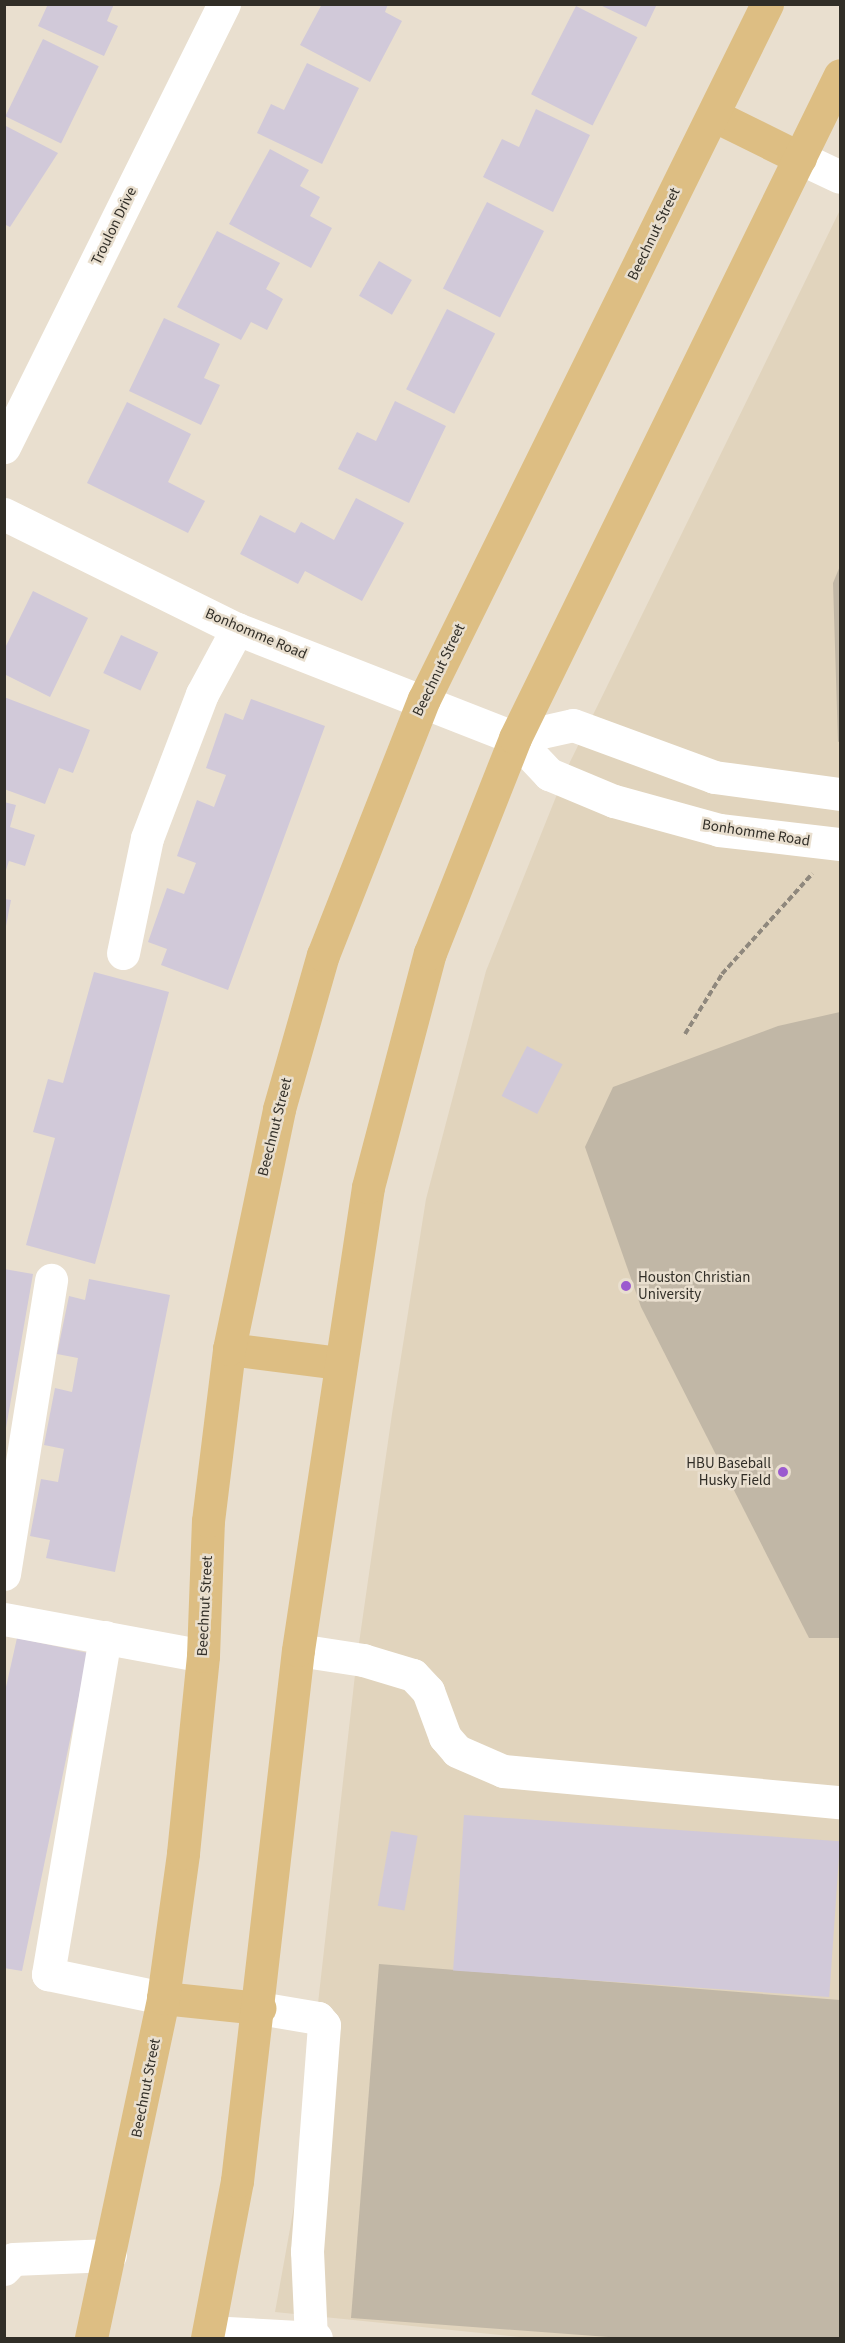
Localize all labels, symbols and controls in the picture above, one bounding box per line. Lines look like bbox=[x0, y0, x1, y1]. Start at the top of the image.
street label: Troulon Drive bbox=[87, 184, 141, 268]
street label: Beechnut Street bbox=[624, 185, 684, 283]
street label: Bonhomme Road bbox=[202, 604, 310, 664]
street label: Beechnut Street bbox=[409, 621, 469, 719]
street label: Bonhomme Road bbox=[701, 816, 811, 850]
street label: Beechnut Street bbox=[254, 1076, 296, 1178]
place label: Houston Christian University bbox=[638, 1268, 750, 1303]
marker: Houston Christian University bbox=[619, 1279, 633, 1293]
place label: HBU Baseball Husky Field bbox=[686, 1454, 771, 1489]
marker: HBU Baseball Husky Field bbox=[776, 1465, 790, 1479]
street label: Beechnut Street bbox=[193, 1555, 217, 1657]
street label: Beechnut Street bbox=[128, 2037, 164, 2139]

